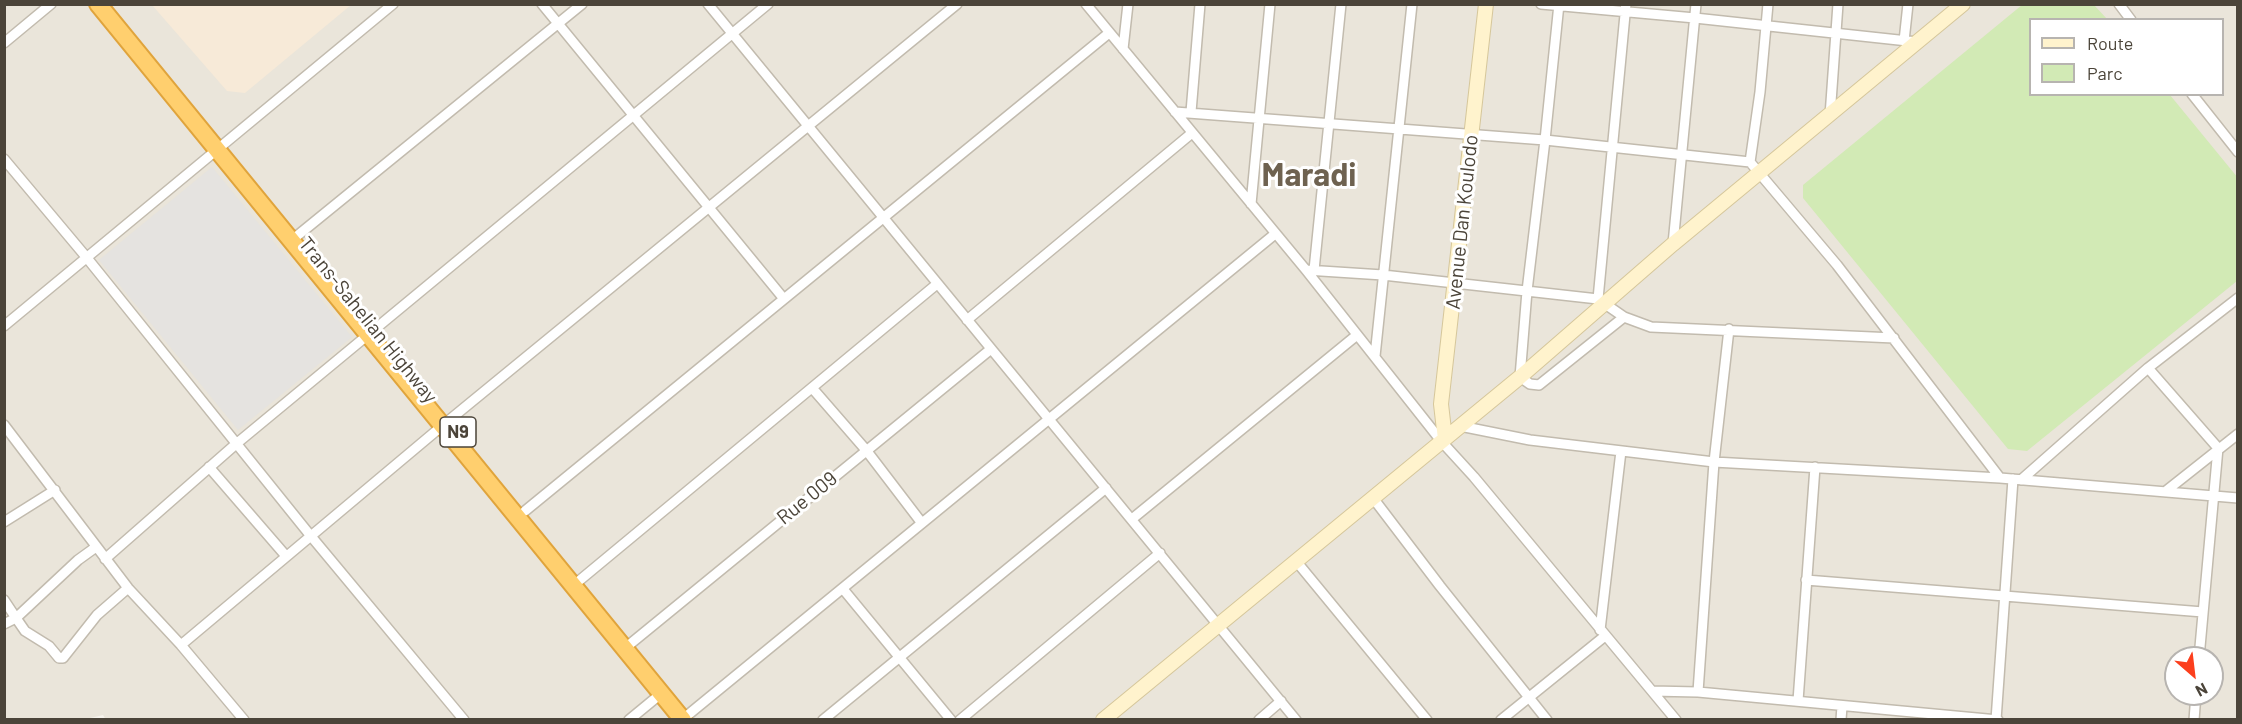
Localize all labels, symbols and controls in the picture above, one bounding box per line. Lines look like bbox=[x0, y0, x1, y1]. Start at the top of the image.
legend bbox=[2029, 18, 2224, 96]
text: Route bbox=[2087, 32, 2133, 54]
text: Parc bbox=[2087, 62, 2123, 84]
street label: Avenue Dan Koulodo bbox=[1441, 133, 1483, 311]
district label: Maradi bbox=[1261, 156, 1357, 194]
street label: Trans-Sahelian Highway bbox=[294, 232, 442, 408]
road number: N9 bbox=[440, 417, 476, 447]
street label: Rue 009 bbox=[772, 466, 842, 530]
north arrow bbox=[2164, 646, 2224, 706]
text: N bbox=[2193, 680, 2211, 701]

